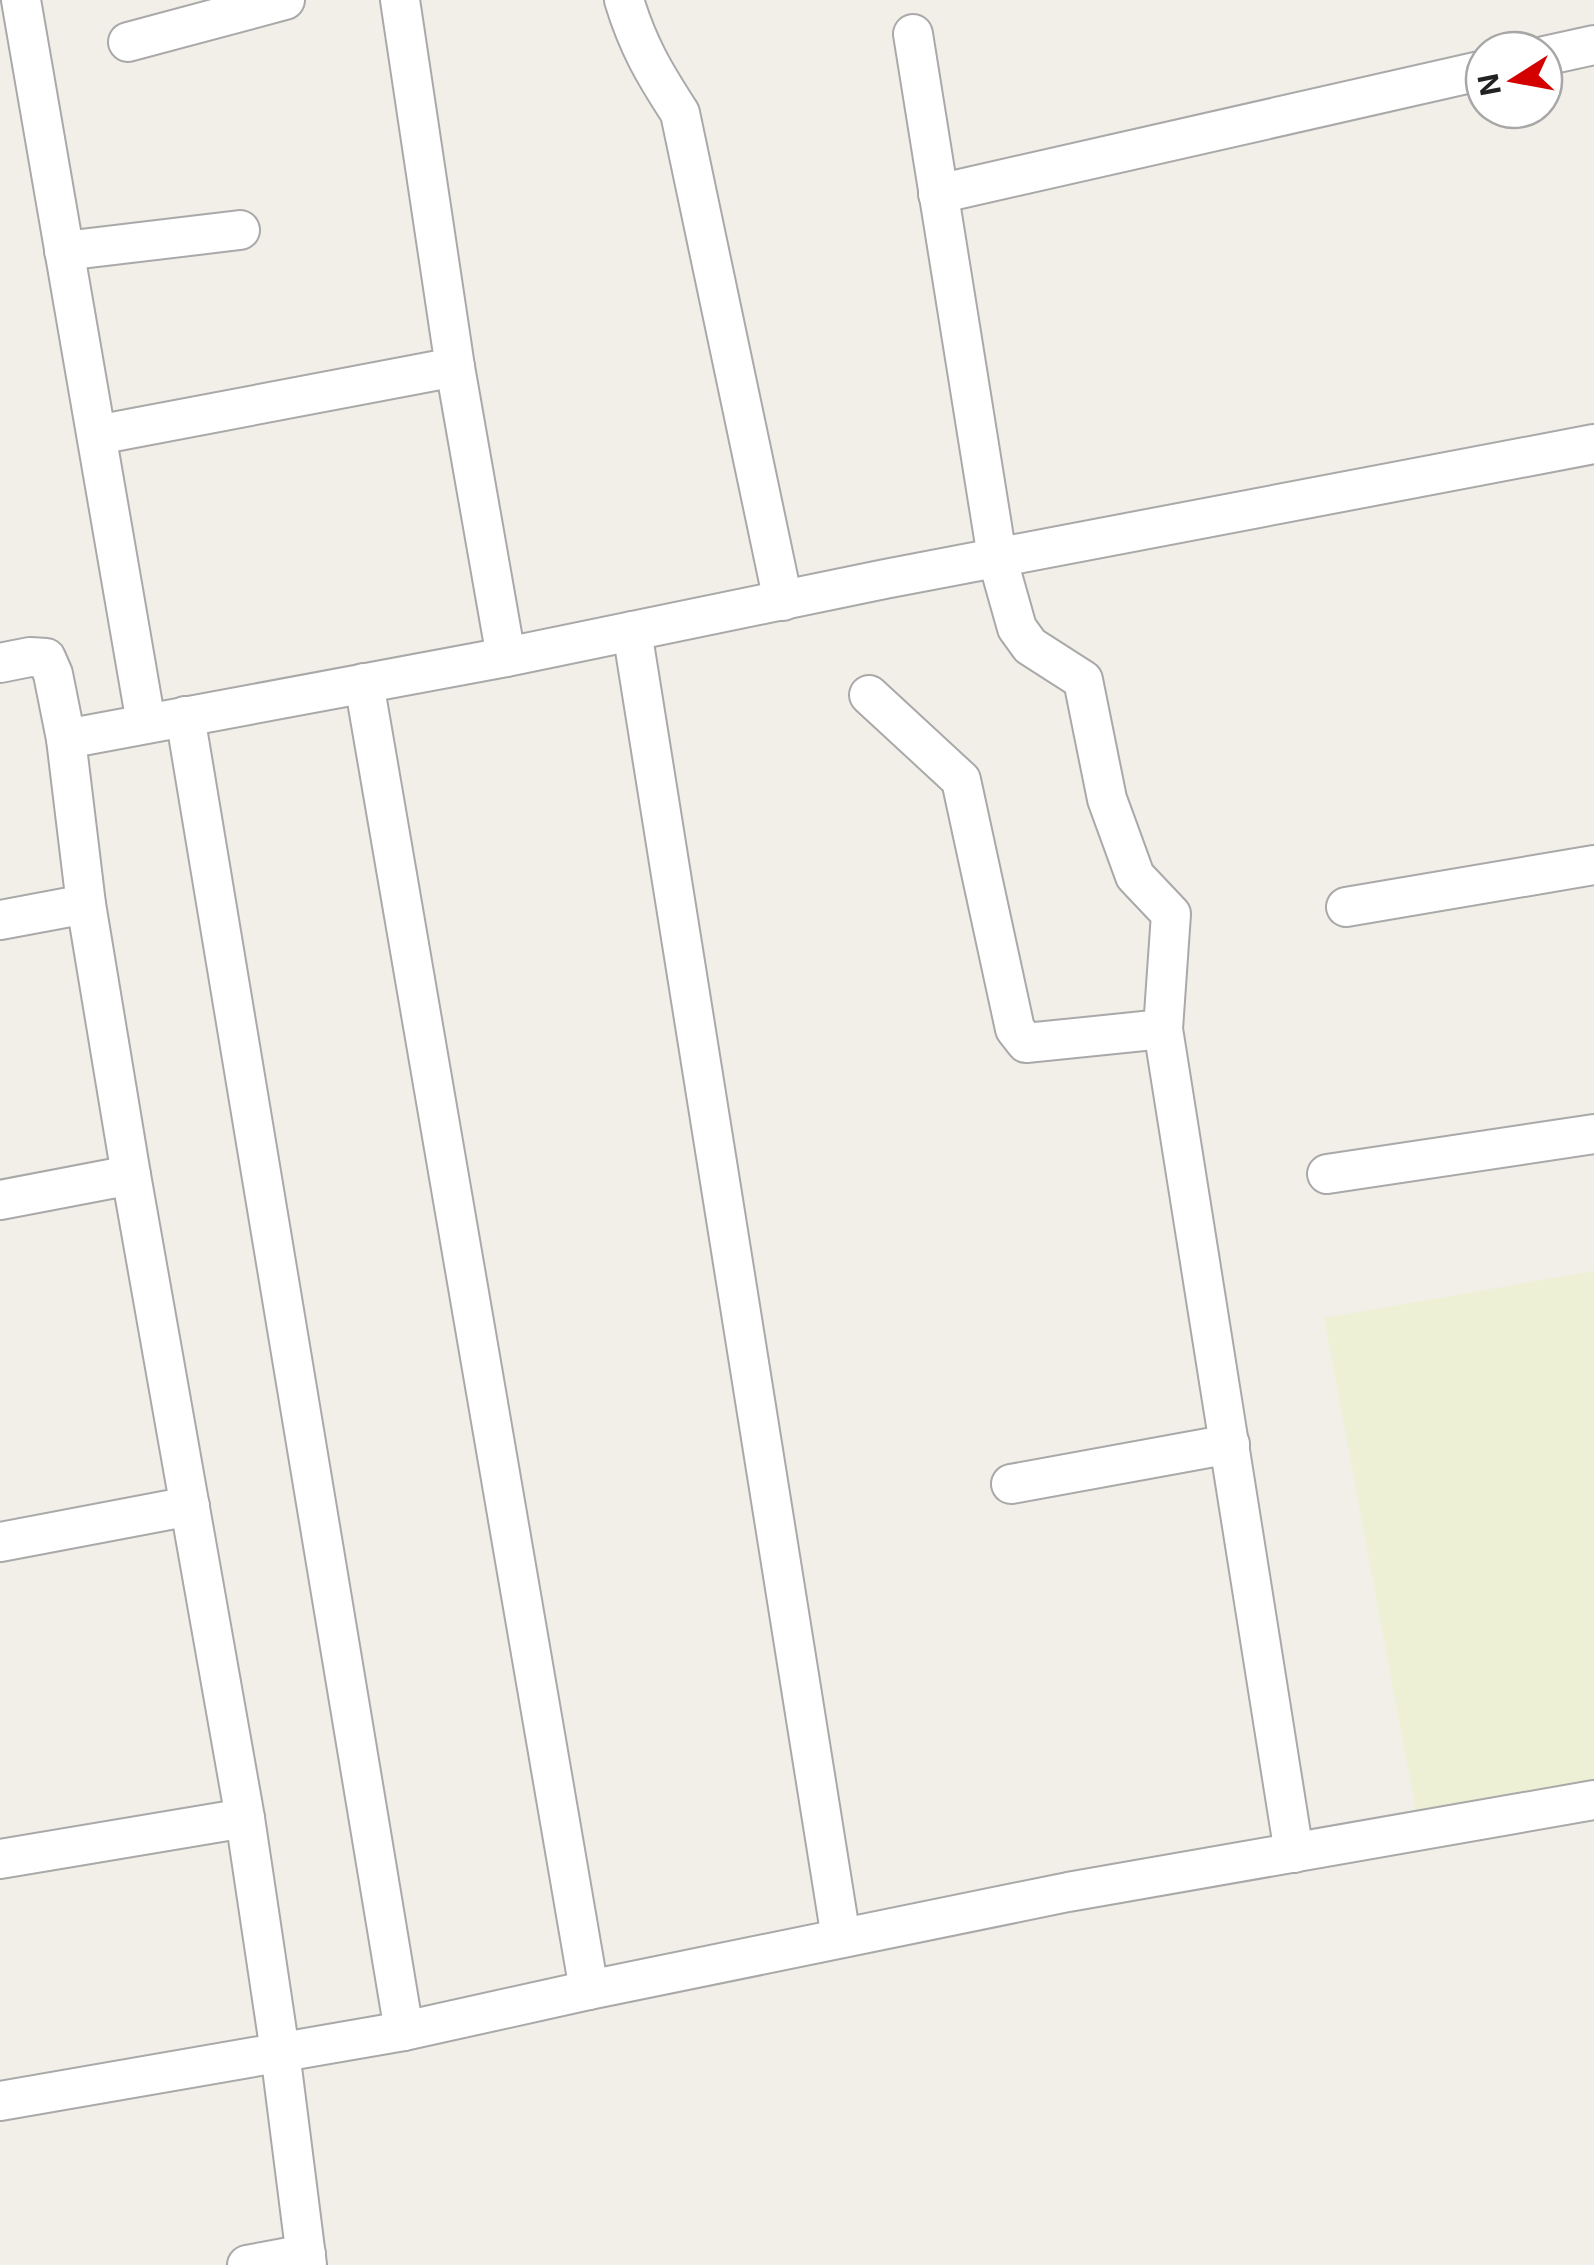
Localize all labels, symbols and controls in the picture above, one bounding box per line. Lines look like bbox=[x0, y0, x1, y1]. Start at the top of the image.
north arrow bbox=[1464, 30, 1564, 130]
text: N bbox=[1471, 71, 1508, 98]

